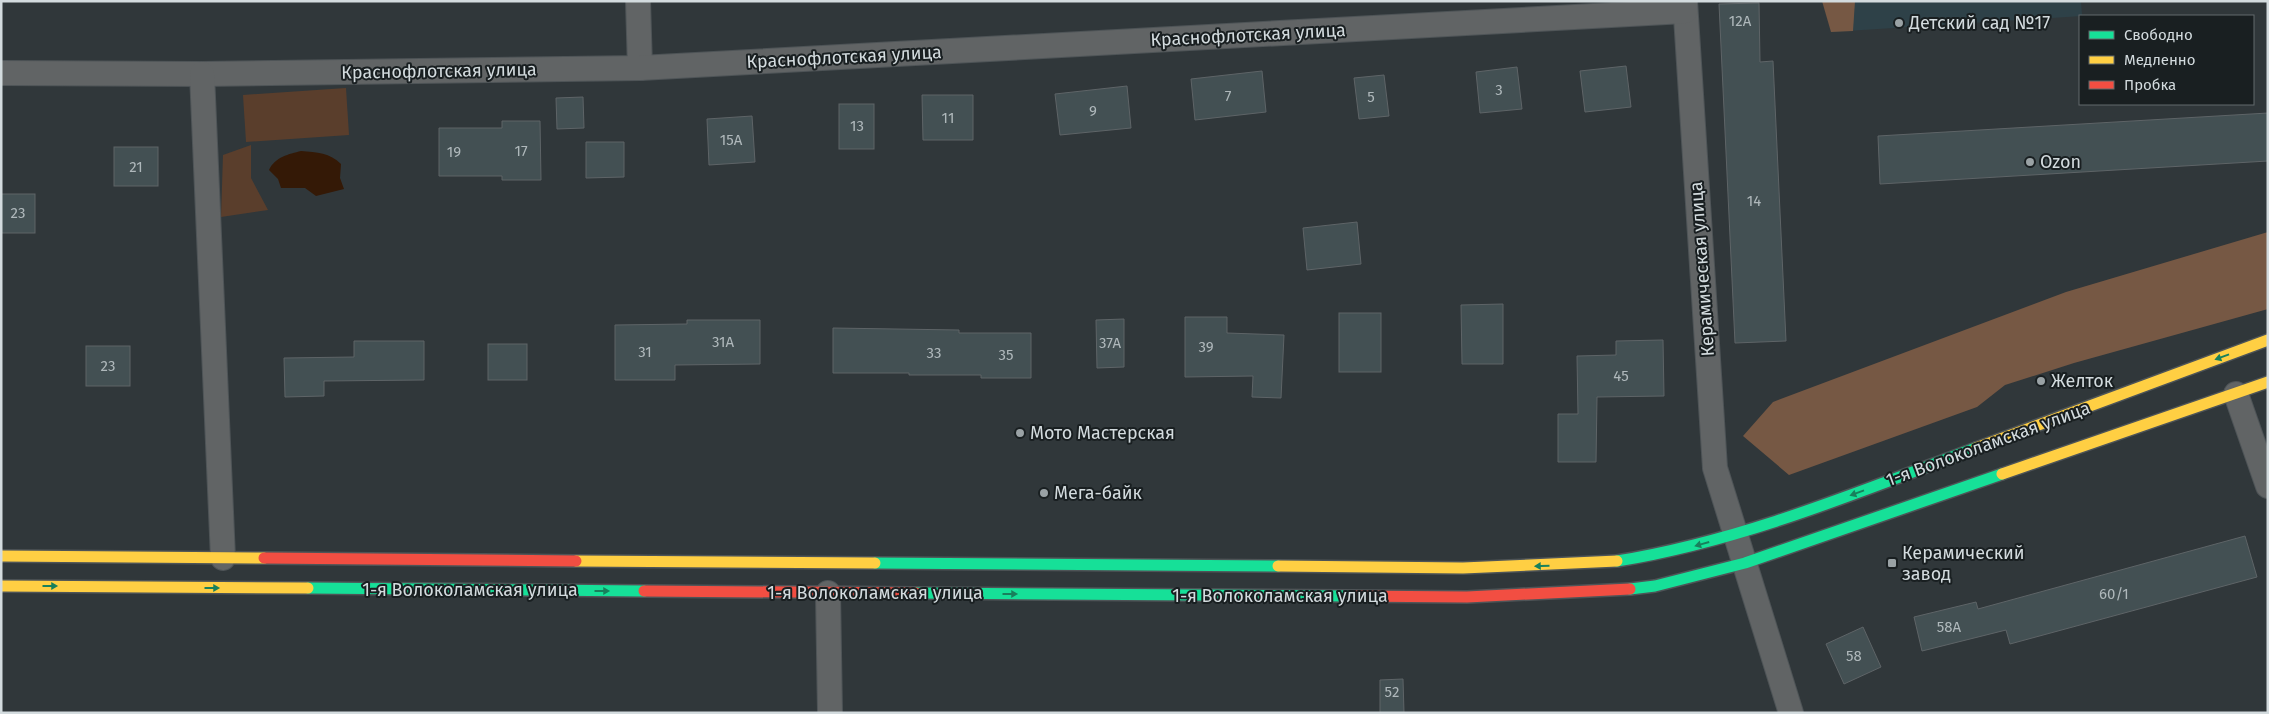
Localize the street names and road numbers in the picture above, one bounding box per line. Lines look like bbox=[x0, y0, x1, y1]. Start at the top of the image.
street label: Краснофлотская улица bbox=[1150, 19, 1346, 51]
street label: Краснофлотская улица bbox=[746, 41, 942, 73]
street label: Краснофлотская улица bbox=[341, 58, 537, 84]
street label: Керамическая улица bbox=[1685, 181, 1719, 357]
street label: 1-я Волоколамская улица bbox=[1883, 397, 2093, 491]
street label: 1-я Волоколамская улица bbox=[362, 579, 578, 601]
street label: 1-я Волоколамская улица bbox=[767, 582, 983, 604]
street label: 1-я Волоколамская улица bbox=[1172, 585, 1388, 607]

